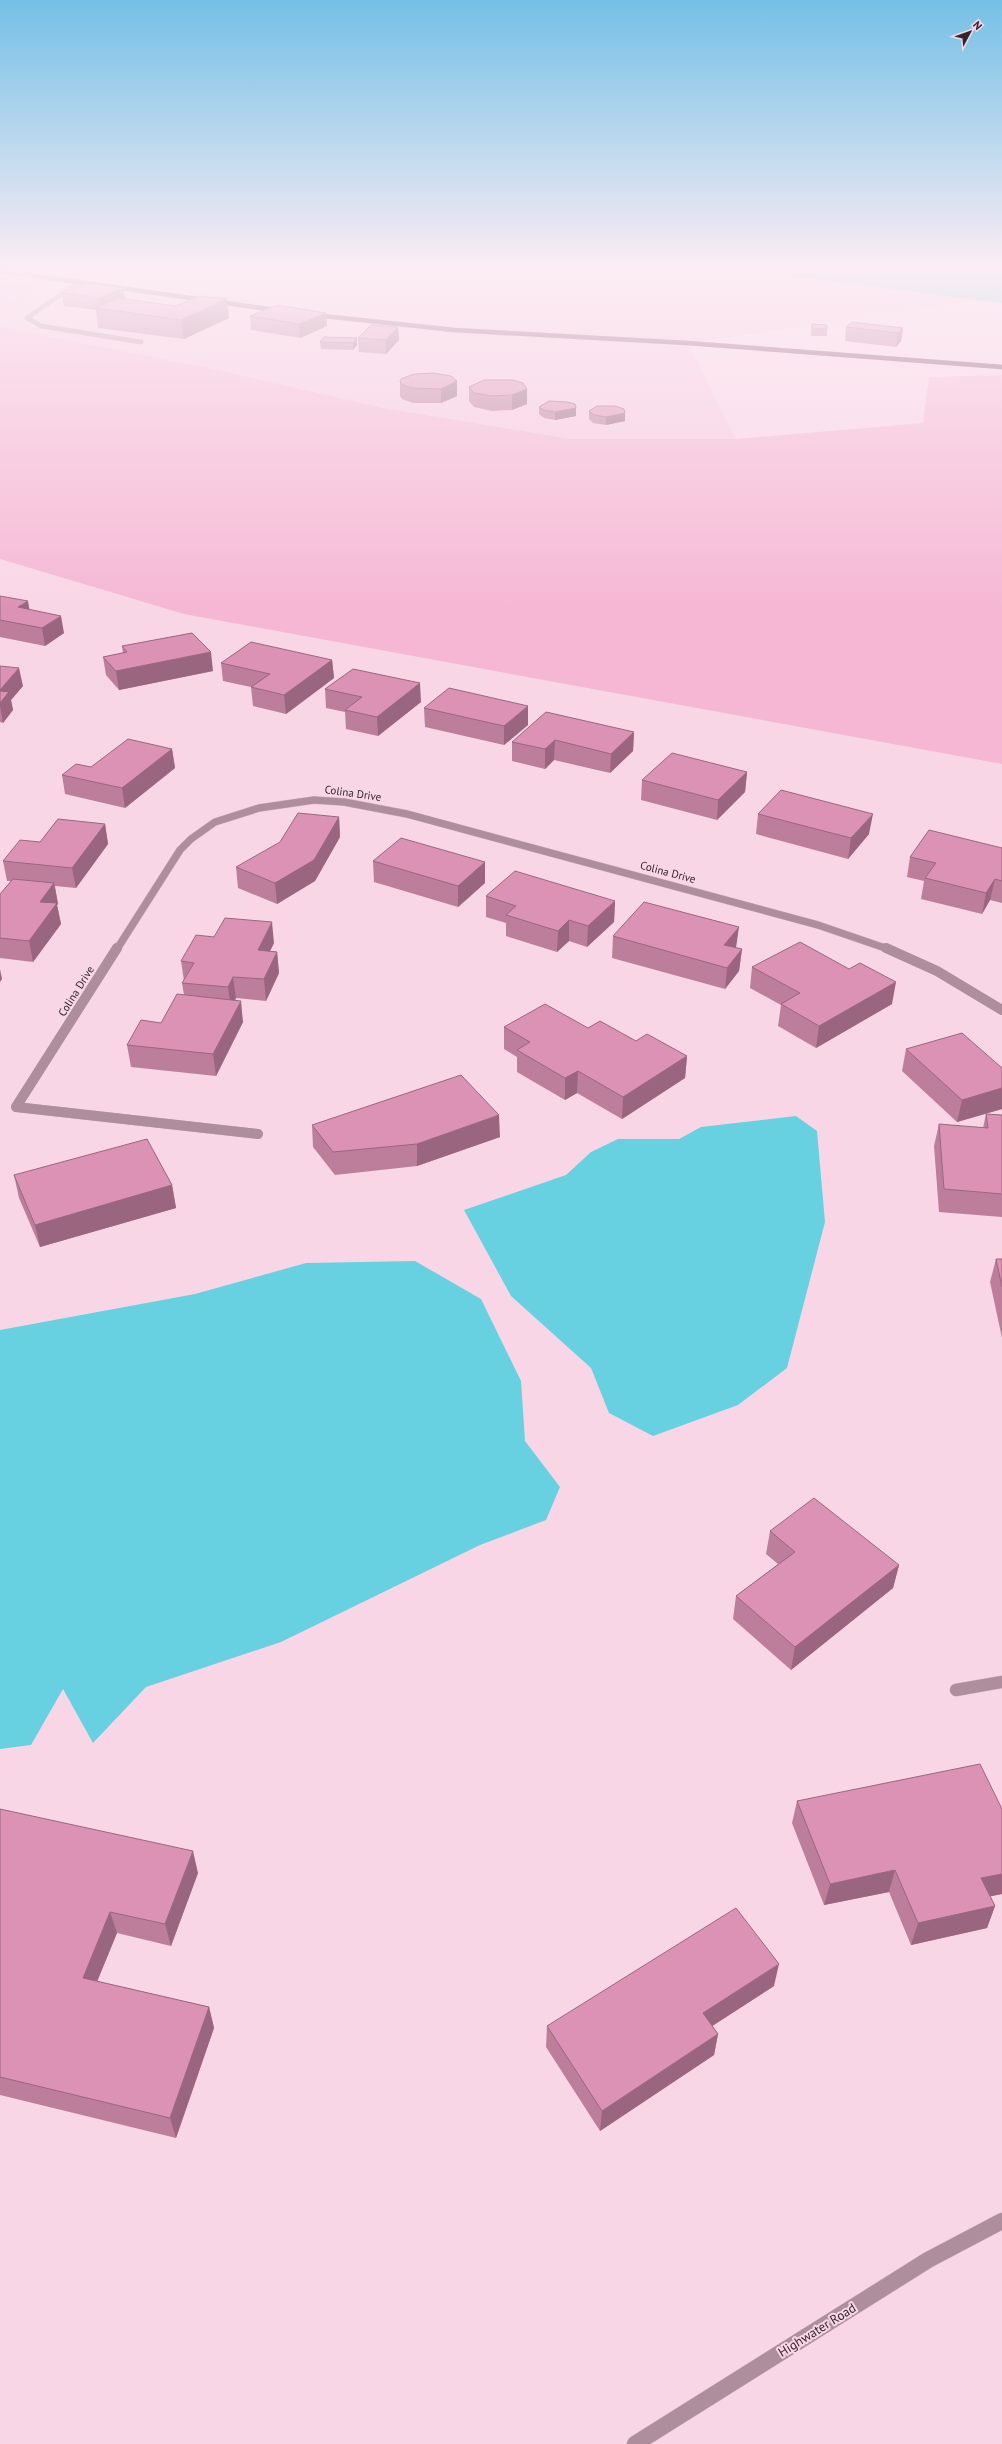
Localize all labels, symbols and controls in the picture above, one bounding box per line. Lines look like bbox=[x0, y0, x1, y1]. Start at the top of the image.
north arrow bbox=[950, 12, 990, 52]
text: N bbox=[970, 18, 985, 33]
street label: Colina Drive bbox=[324, 782, 383, 804]
street label: Colina Drive bbox=[639, 858, 698, 886]
street label: Colina Drive bbox=[55, 963, 97, 1019]
street label: Highwater Road bbox=[775, 2299, 859, 2361]

